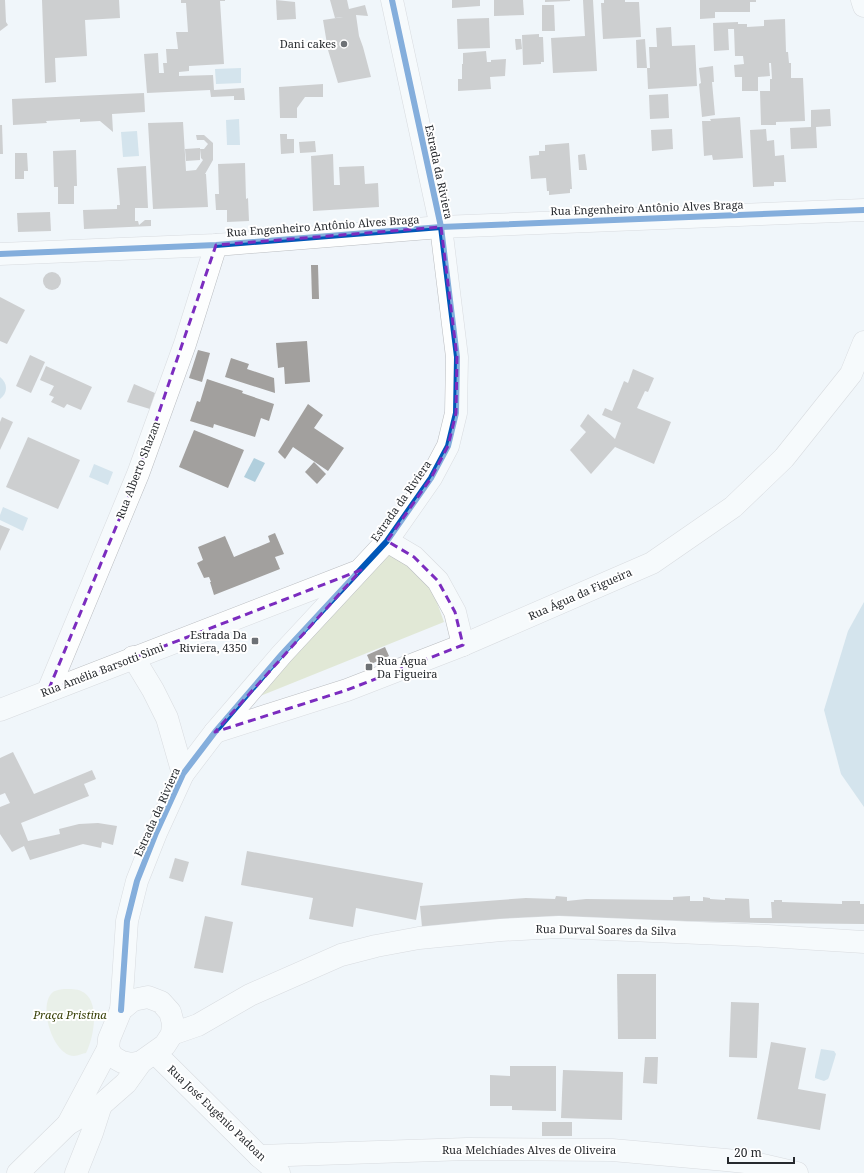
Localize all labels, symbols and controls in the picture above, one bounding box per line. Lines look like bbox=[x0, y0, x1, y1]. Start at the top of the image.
place label: Dani cakes bbox=[280, 36, 336, 51]
marker: Dani cakes bbox=[339, 39, 349, 49]
street label: Estrada da Riviera bbox=[422, 123, 457, 220]
street label: Rua Engenheiro Antônio Alves Braga bbox=[550, 197, 744, 218]
street label: Rua Engenheiro Antônio Alves Braga bbox=[226, 211, 420, 240]
street label: Rua Alberto Shazan bbox=[112, 419, 163, 521]
street label: Estrada da Riviera bbox=[367, 457, 434, 544]
street label: Rua Água da Figueira bbox=[526, 564, 634, 623]
place label: Estrada Da Riviera, 4350 bbox=[179, 627, 247, 655]
marker: Estrada Da Riviera, 4350 bbox=[250, 636, 260, 646]
street label: Rua Amélia Barsotti Simi bbox=[38, 639, 166, 700]
place label: Rua Água Da Figueira bbox=[377, 653, 438, 681]
marker: Rua Água Da Figueira bbox=[364, 662, 374, 672]
street label: Estrada da Riviera bbox=[130, 765, 183, 859]
street label: Rua Durval Soares da Silva bbox=[535, 921, 677, 938]
park label: Praça Pristina bbox=[32, 1007, 107, 1022]
street label: Rua José Eugênio Padoan bbox=[165, 1061, 270, 1164]
scale bar bbox=[728, 1139, 794, 1165]
street label: Rua Melchíades Alves de Oliveira bbox=[442, 1142, 616, 1157]
text: 20 m bbox=[734, 1144, 762, 1161]

